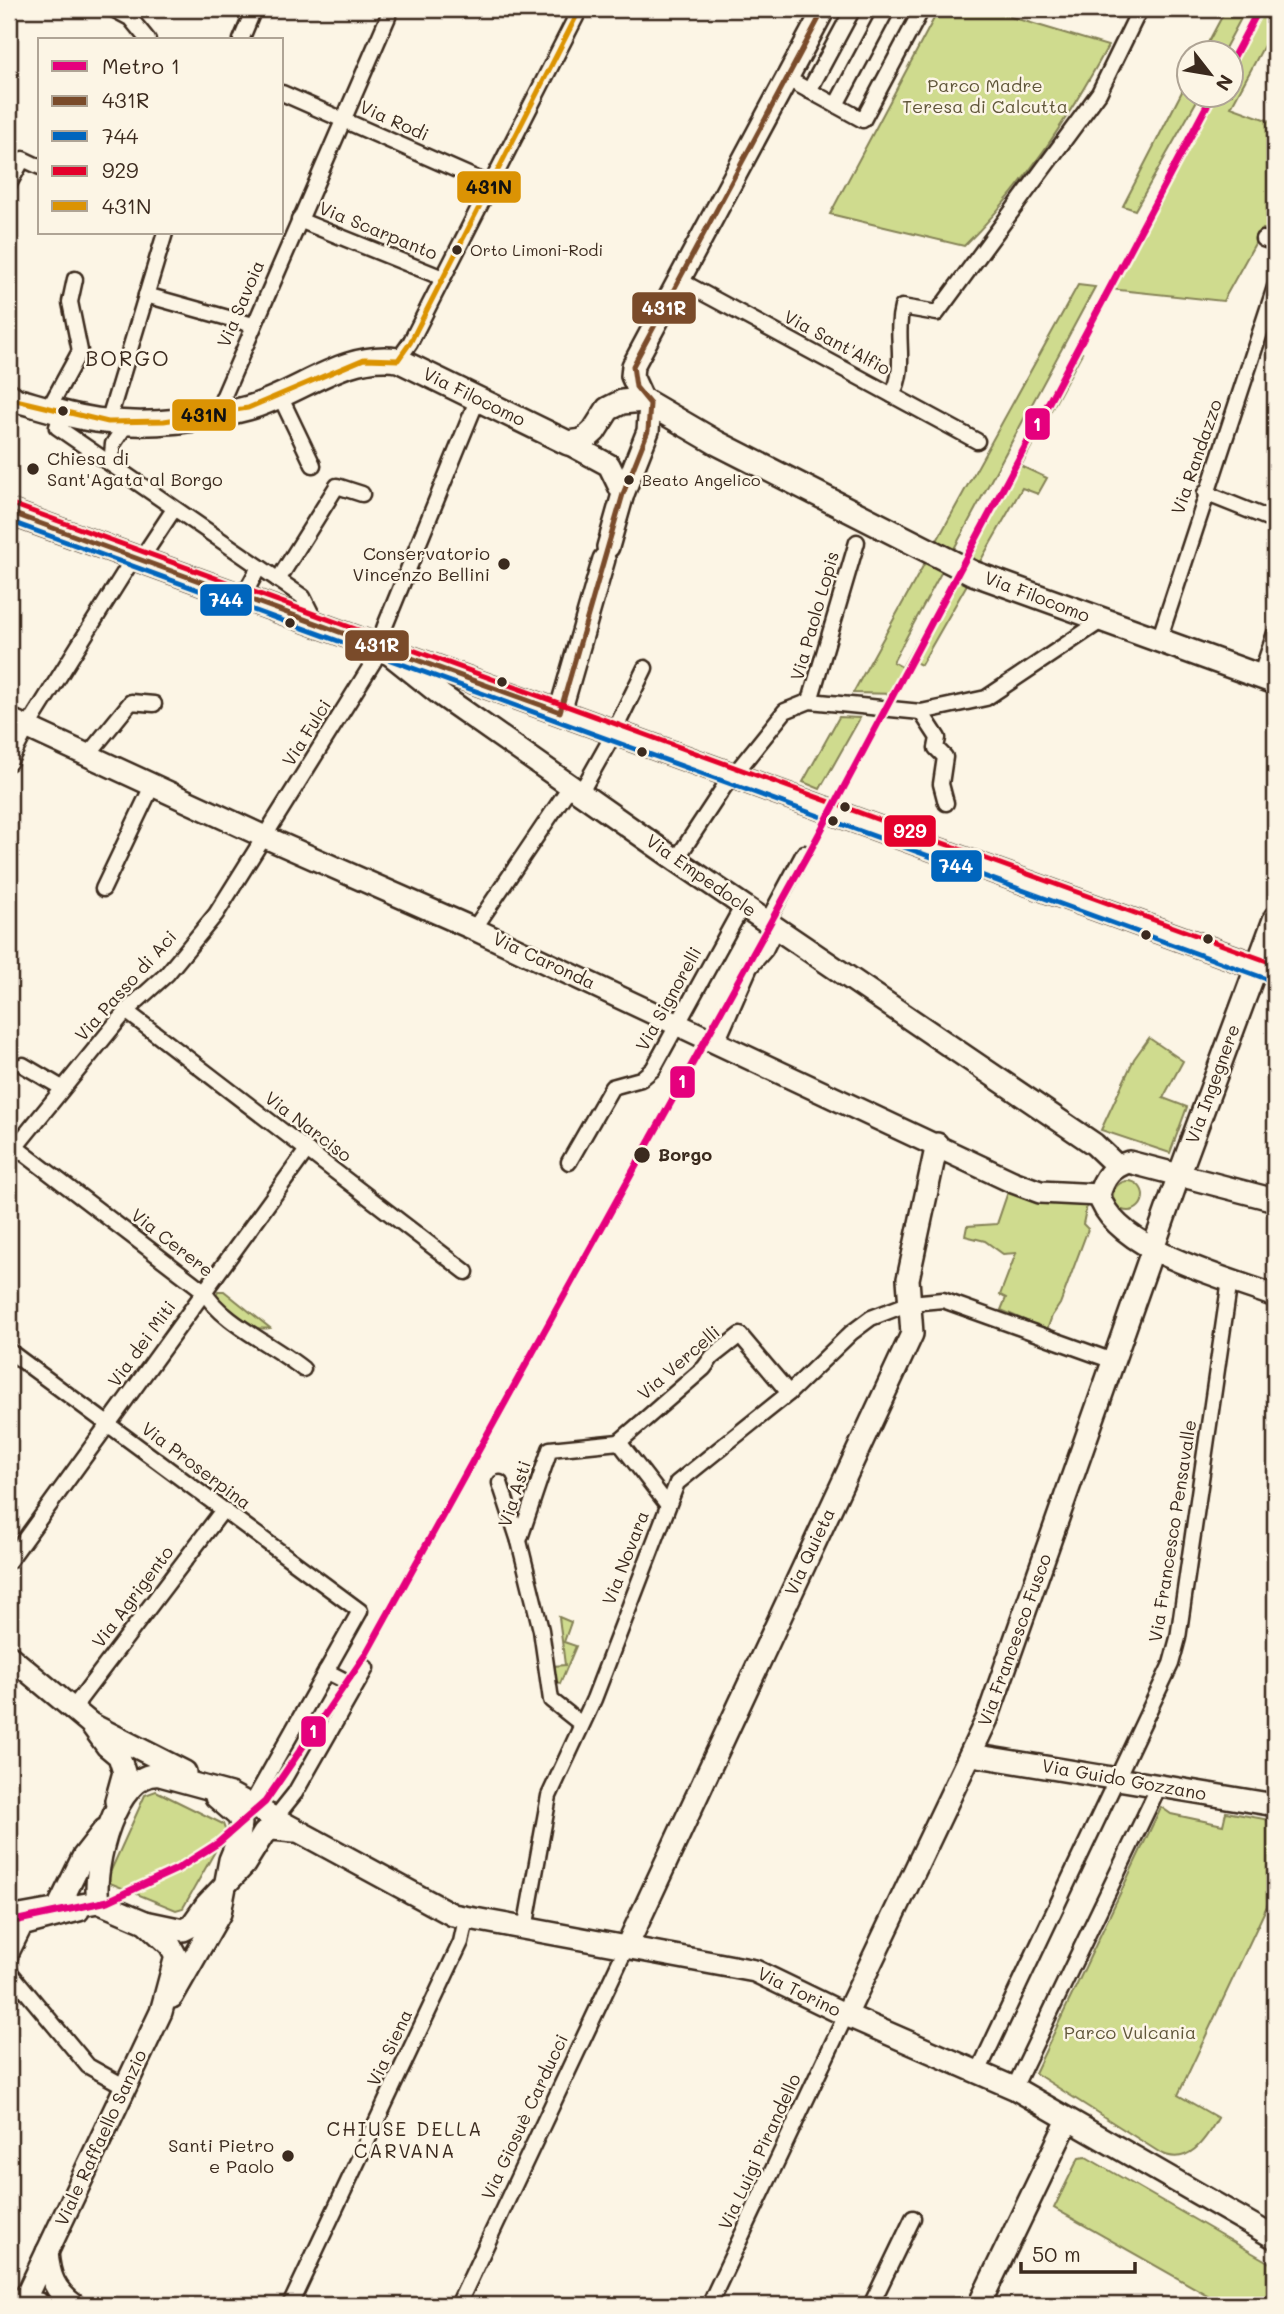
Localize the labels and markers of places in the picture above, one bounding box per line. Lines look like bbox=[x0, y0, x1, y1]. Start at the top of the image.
place label: Orto Limoni-Rodi bbox=[470, 239, 603, 260]
marker: Orto Limoni-Rodi bbox=[450, 243, 464, 257]
unlabelled marker bbox=[56, 404, 70, 418]
place label: Chiesa di Sant'Agata al Borgo bbox=[47, 446, 223, 491]
marker: Chiesa di Sant'Agata al Borgo bbox=[25, 461, 41, 477]
place label: Beato Angelico bbox=[642, 469, 760, 490]
marker: Beato Angelico bbox=[622, 473, 636, 487]
place label: Conservatorio Vincenzo Bellini bbox=[352, 541, 490, 586]
marker: Conservatorio Vincenzo Bellini bbox=[496, 556, 512, 572]
unlabelled marker bbox=[283, 616, 297, 630]
unlabelled marker bbox=[495, 675, 509, 689]
unlabelled marker bbox=[635, 745, 649, 759]
unlabelled marker bbox=[838, 800, 852, 814]
unlabelled marker bbox=[826, 814, 840, 828]
unlabelled marker bbox=[1139, 928, 1153, 942]
unlabelled marker bbox=[1201, 932, 1215, 946]
place label: Borgo bbox=[658, 1142, 712, 1166]
marker: Borgo bbox=[632, 1145, 652, 1165]
place label: Santi Pietro e Paolo bbox=[168, 2133, 274, 2178]
marker: Santi Pietro e Paolo bbox=[280, 2148, 296, 2164]

